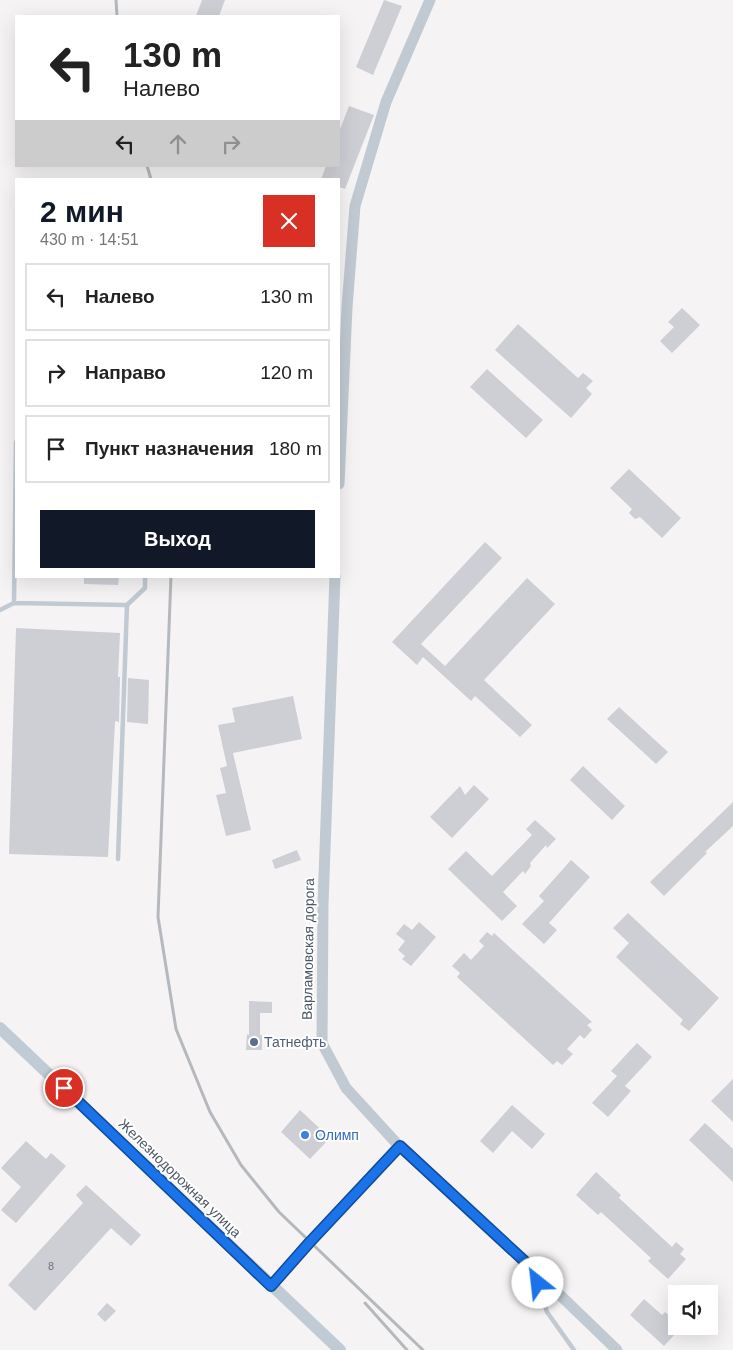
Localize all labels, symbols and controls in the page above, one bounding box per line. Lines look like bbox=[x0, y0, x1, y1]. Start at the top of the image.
icon: left bbox=[40, 35, 105, 100]
text: 130 m bbox=[123, 35, 222, 74]
text: Налево bbox=[123, 76, 200, 101]
icon: left bbox=[111, 130, 139, 158]
icon: ahead bbox=[164, 130, 192, 158]
icon: right bbox=[217, 130, 245, 158]
text: 2 мин bbox=[40, 195, 124, 228]
button: close bbox=[263, 195, 315, 247]
text: 430 m · 14:51 bbox=[40, 231, 139, 248]
icon: left bbox=[42, 283, 70, 311]
text: Налево bbox=[85, 286, 155, 307]
text: 130 m bbox=[260, 286, 313, 307]
icon: right bbox=[42, 359, 70, 387]
text: Направо bbox=[85, 362, 166, 383]
text: 120 m bbox=[260, 362, 313, 383]
icon: arrive bbox=[42, 435, 70, 463]
text: Пункт назначения bbox=[85, 438, 254, 459]
text: 180 m bbox=[269, 438, 322, 459]
button: Выход bbox=[40, 510, 315, 568]
street label: Варламовская дорога bbox=[299, 878, 317, 1020]
place label: Татнефть bbox=[264, 1034, 326, 1050]
marker: Татнефть bbox=[248, 1036, 260, 1048]
pin bbox=[43, 1067, 85, 1109]
icon: arrive bbox=[50, 1074, 78, 1102]
street label: Железнодорожная улица bbox=[116, 1115, 245, 1241]
place label: Олимп bbox=[315, 1127, 359, 1143]
marker: Олимп bbox=[299, 1129, 311, 1141]
position arrow bbox=[511, 1256, 563, 1308]
house number: 8 bbox=[48, 1260, 54, 1272]
map controls bbox=[668, 1285, 718, 1335]
button: sound bbox=[668, 1285, 718, 1335]

